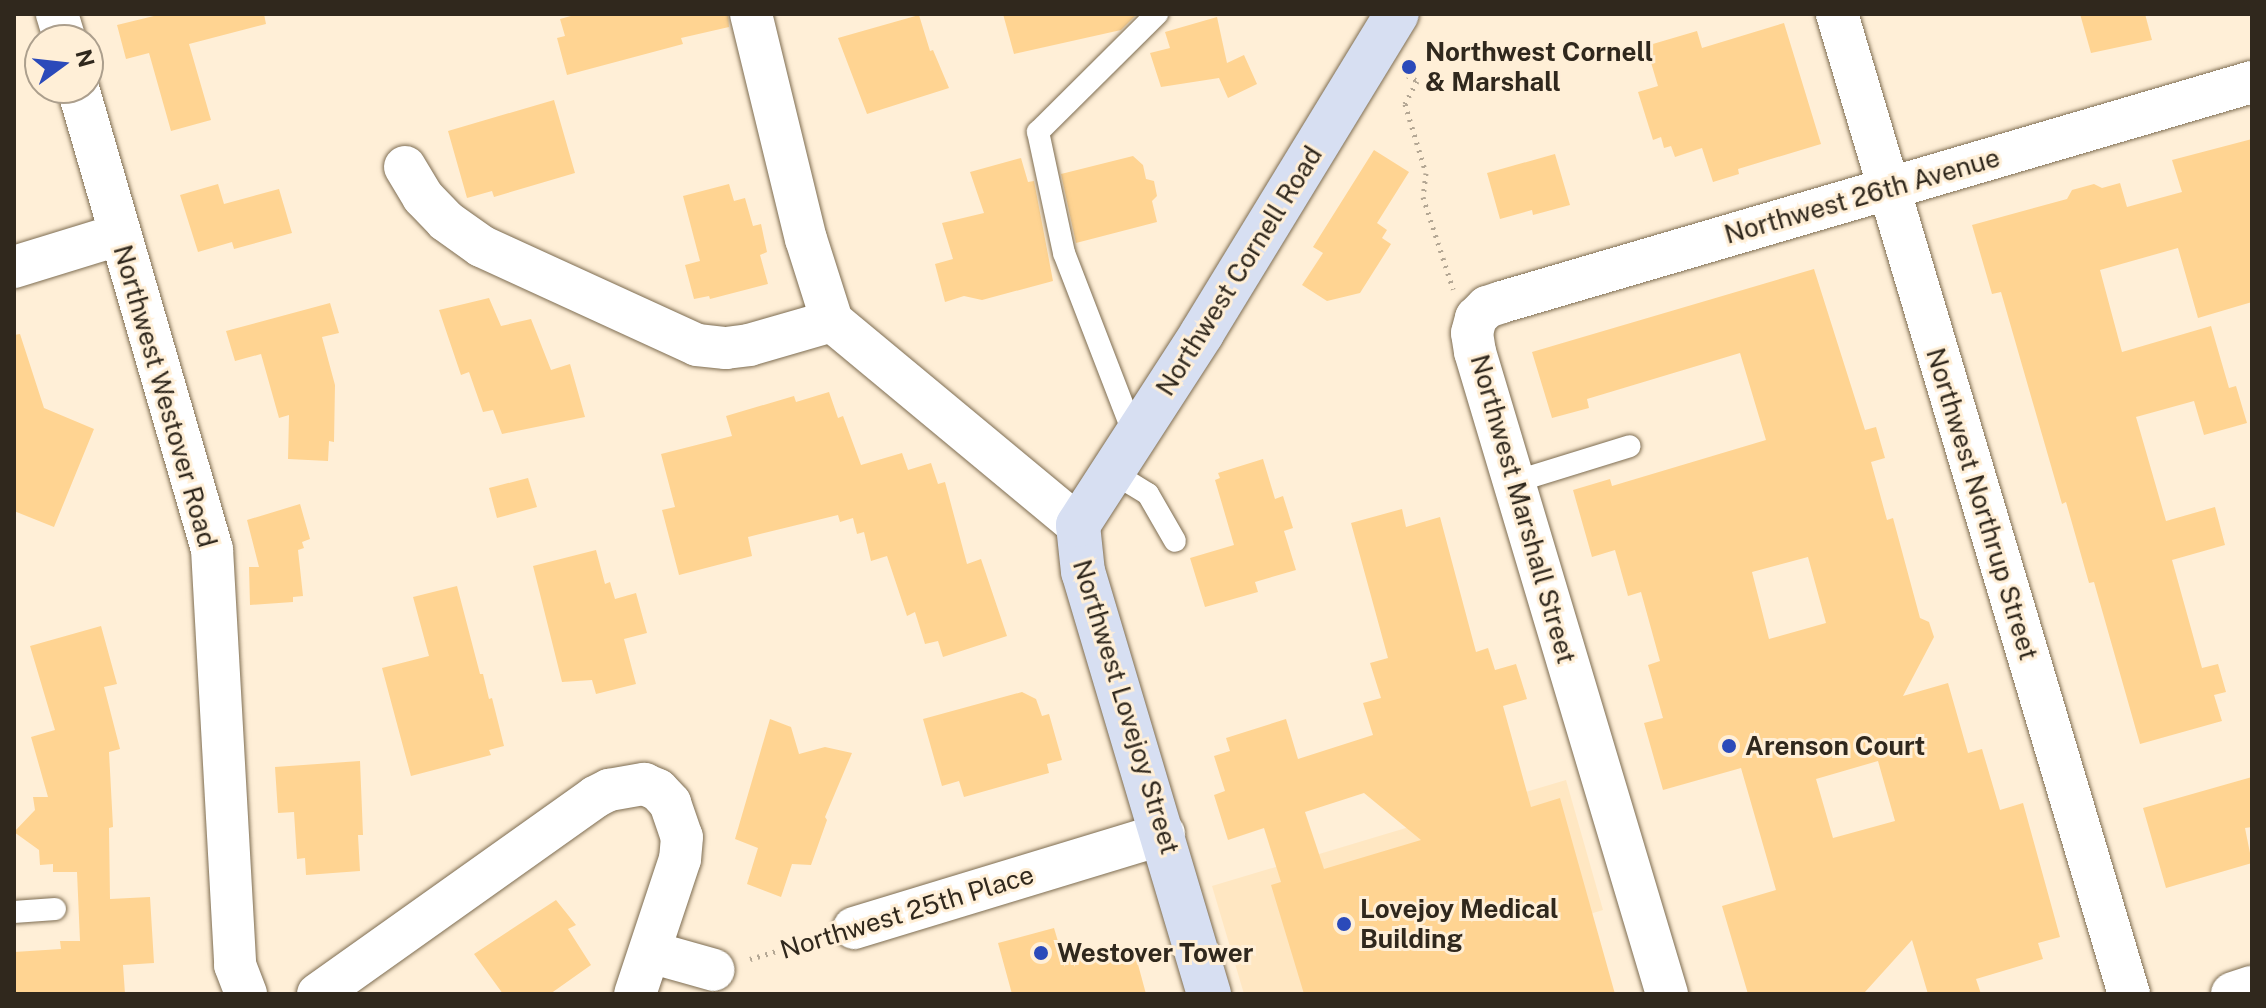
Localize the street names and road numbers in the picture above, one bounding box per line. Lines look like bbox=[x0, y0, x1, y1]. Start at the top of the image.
street label: Northwest Cornell Road bbox=[1149, 141, 1329, 401]
street label: Northwest 26th Avenue bbox=[1721, 142, 2003, 250]
street label: Northwest Westover Road bbox=[107, 241, 223, 551]
street label: Northwest Northrup Street bbox=[1920, 344, 2044, 664]
street label: Northwest Marshall Street bbox=[1464, 351, 1582, 667]
street label: Northwest Lovejoy Street bbox=[1066, 556, 1186, 858]
street label: Northwest 25th Place bbox=[776, 859, 1038, 965]

